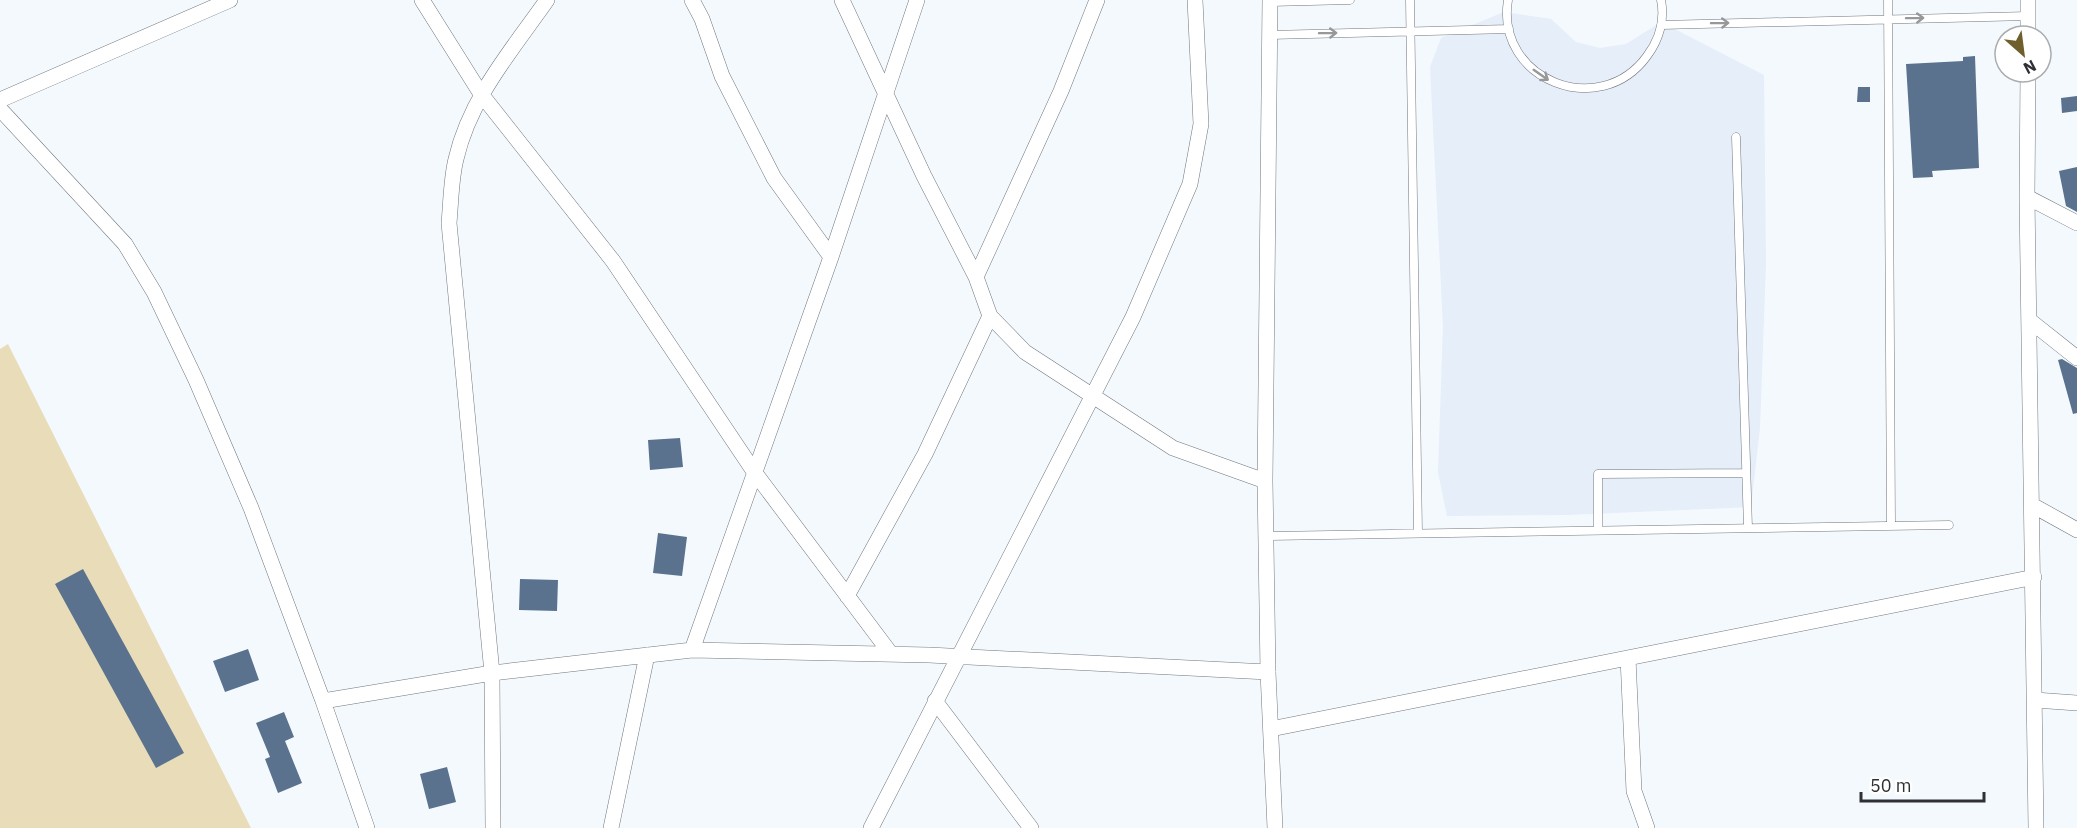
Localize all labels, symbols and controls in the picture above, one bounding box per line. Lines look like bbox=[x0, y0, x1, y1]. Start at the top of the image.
one-way arrow bbox=[1904, 13, 1924, 24]
one-way arrow bbox=[1709, 18, 1729, 29]
north arrow bbox=[1993, 24, 2053, 84]
one-way arrow bbox=[1318, 27, 1338, 39]
text: N bbox=[2020, 56, 2040, 79]
one-way arrow bbox=[1533, 69, 1549, 81]
scale bar bbox=[1861, 765, 1984, 803]
text: 50 m bbox=[1870, 774, 1912, 797]

